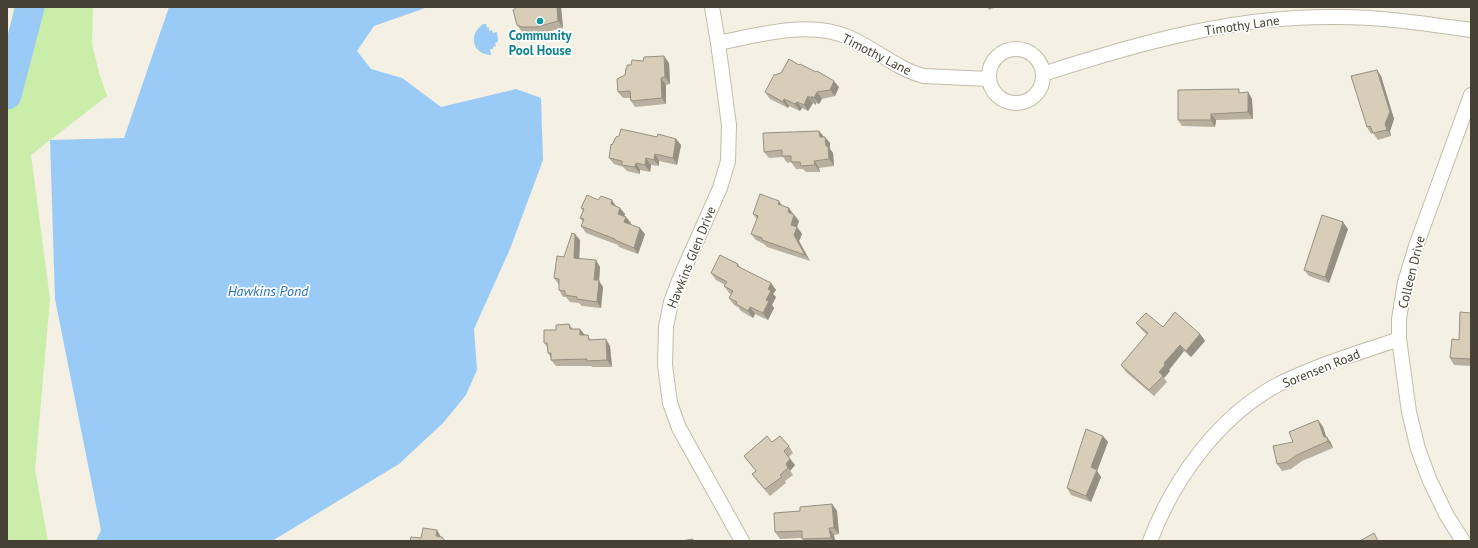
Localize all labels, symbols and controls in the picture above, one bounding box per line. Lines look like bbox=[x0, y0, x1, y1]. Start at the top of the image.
street label: Timothy Lane bbox=[1204, 12, 1281, 39]
marker: Community Pool House bbox=[535, 16, 545, 26]
place label: Community Pool House bbox=[509, 27, 572, 59]
street label: Timothy Lane bbox=[839, 30, 914, 79]
street label: Hawkins Glen Drive bbox=[663, 204, 720, 311]
street label: Colleen Drive bbox=[1394, 234, 1429, 310]
water label: Hawkins Pond bbox=[228, 282, 309, 300]
street label: Sorensen Road bbox=[1280, 345, 1362, 392]

